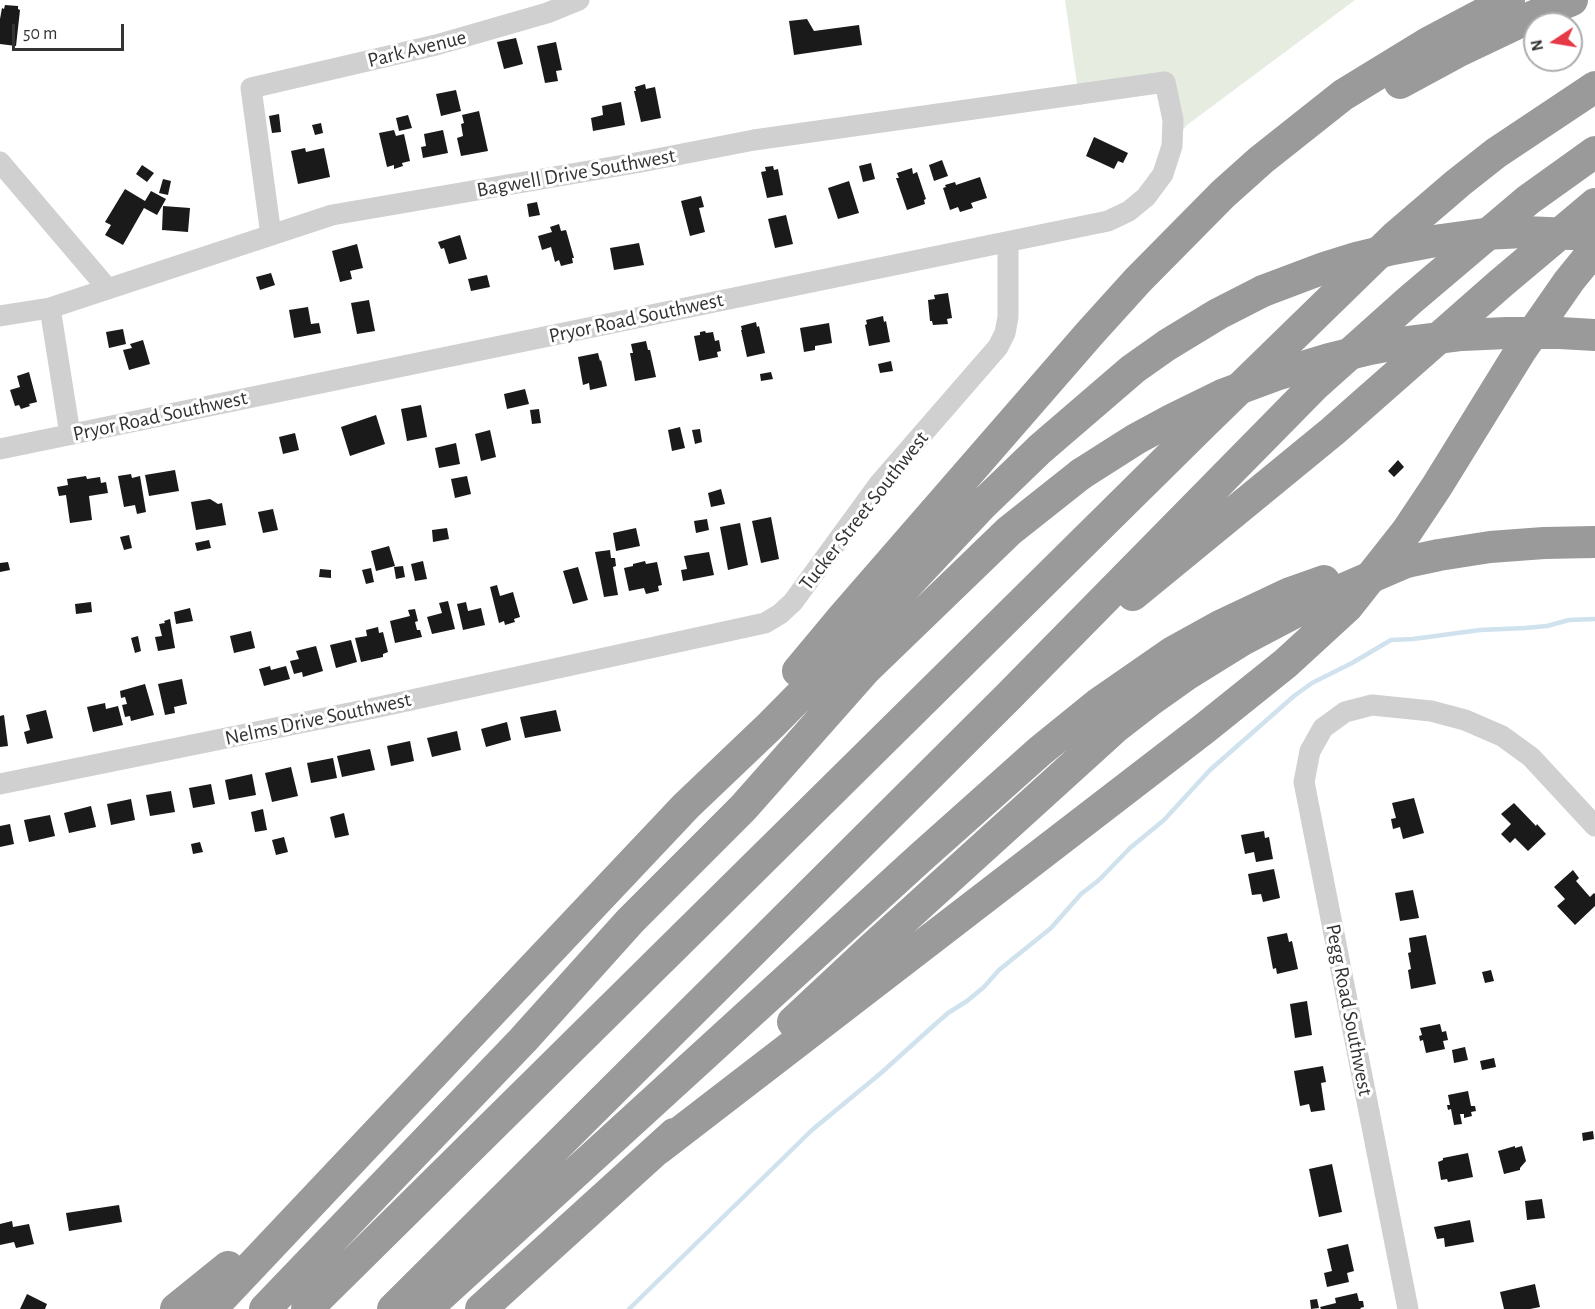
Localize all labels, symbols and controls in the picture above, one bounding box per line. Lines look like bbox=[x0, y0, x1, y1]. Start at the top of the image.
scale bar bbox=[15, 12, 128, 50]
north arrow bbox=[1523, 12, 1583, 72]
text: 50 m bbox=[23, 25, 57, 43]
street label: Park Avenue bbox=[365, 25, 469, 73]
text: N bbox=[1528, 38, 1546, 52]
street label: Bagwell Drive Southwest bbox=[475, 143, 677, 203]
street label: Pryor Road Southwest bbox=[546, 287, 726, 349]
street label: Pryor Road Southwest bbox=[70, 385, 250, 447]
street label: Tucker Street Southwest bbox=[794, 426, 934, 596]
street label: Nelms Drive Southwest bbox=[223, 687, 413, 751]
street label: Pegg Road Southwest bbox=[1320, 922, 1378, 1098]

